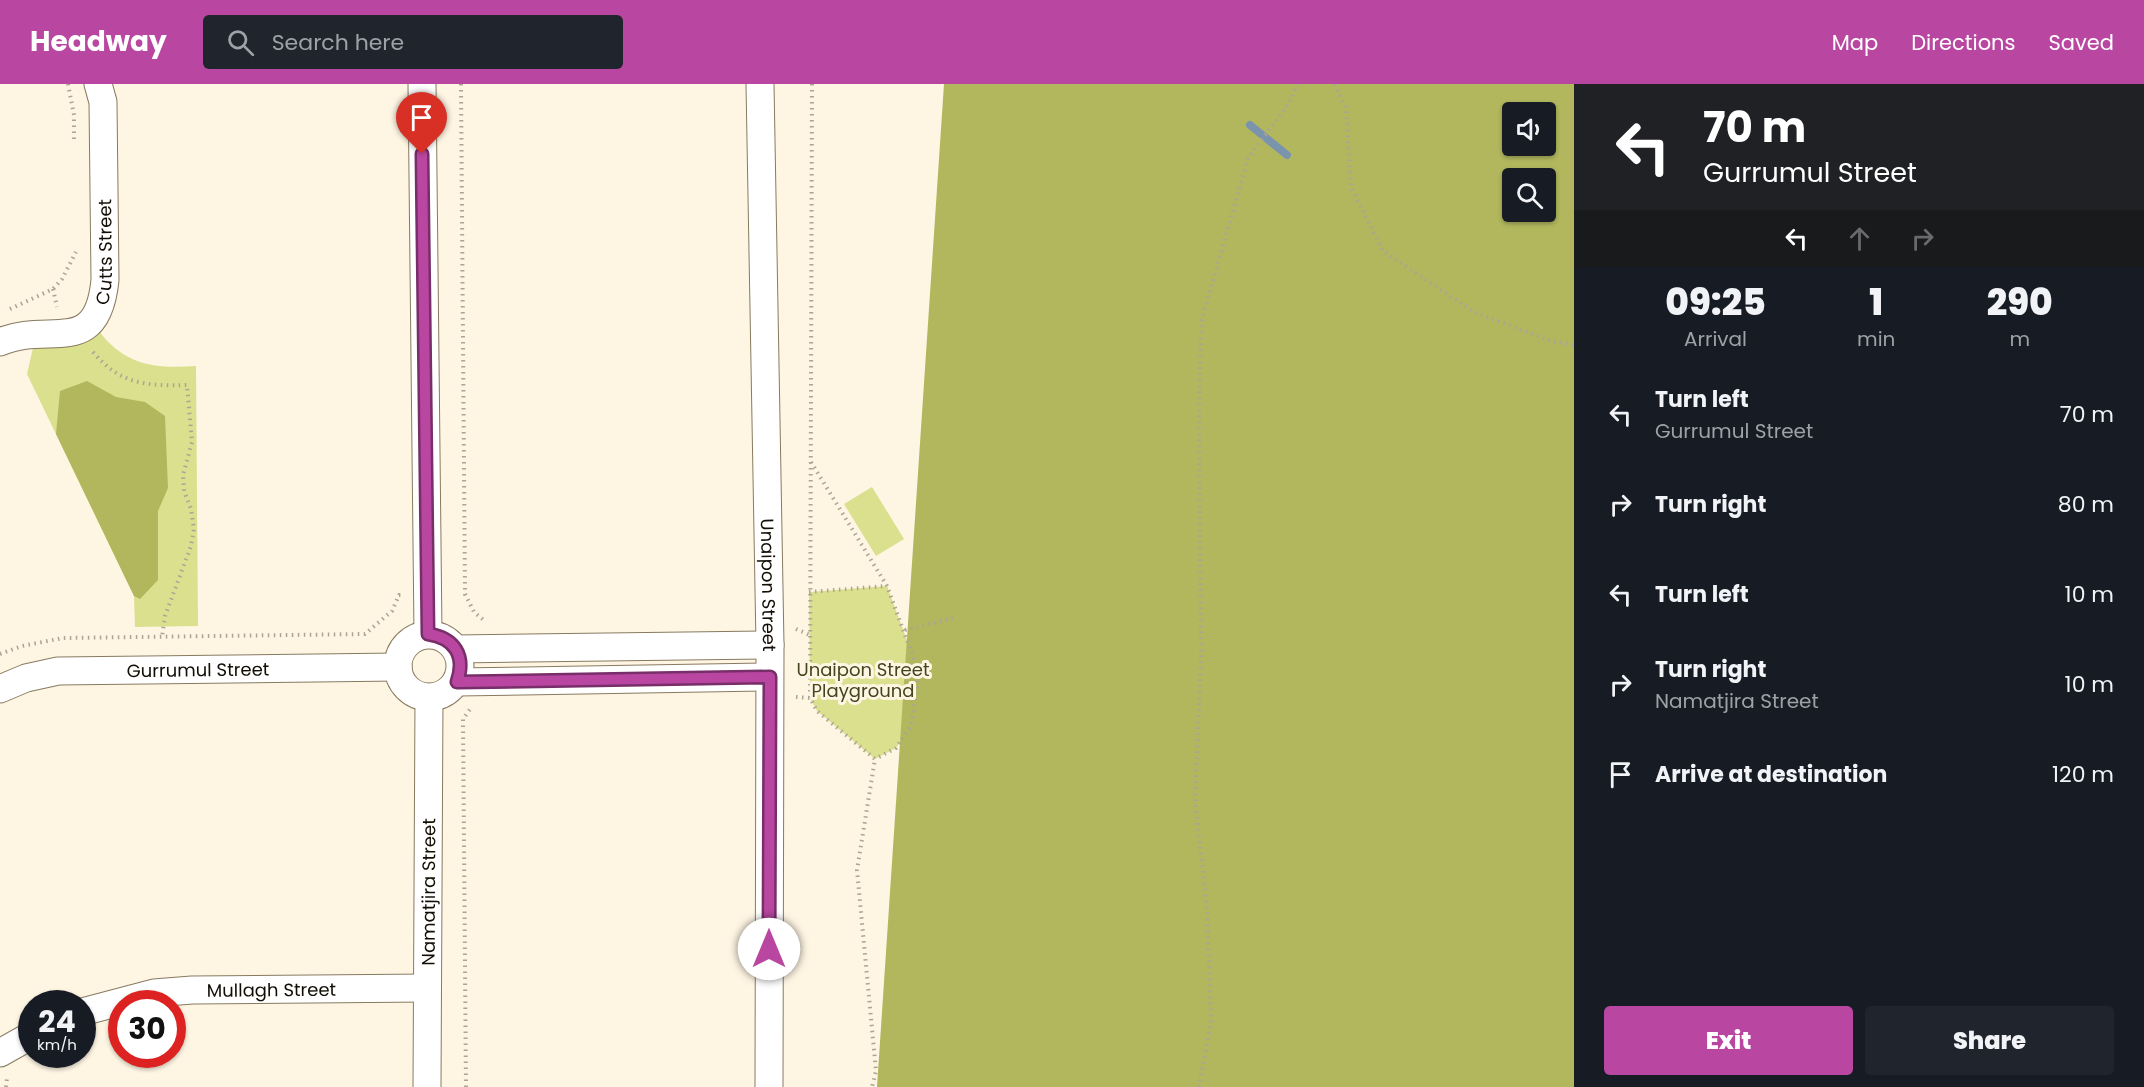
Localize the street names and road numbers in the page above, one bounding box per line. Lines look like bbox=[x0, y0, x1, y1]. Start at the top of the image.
street label: Cutts Street bbox=[88, 199, 118, 307]
street label: Unaipon Street bbox=[755, 518, 783, 651]
street label: Gurrumul Street bbox=[127, 656, 269, 683]
street label: Namatjira Street bbox=[415, 818, 441, 966]
street label: Mullagh Street bbox=[207, 976, 336, 1002]

